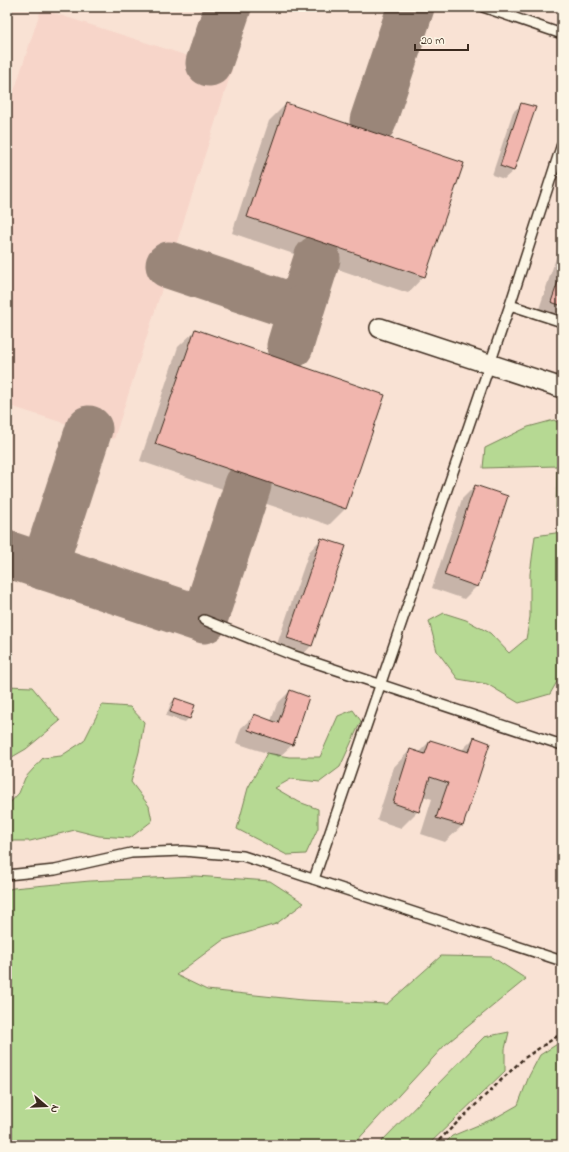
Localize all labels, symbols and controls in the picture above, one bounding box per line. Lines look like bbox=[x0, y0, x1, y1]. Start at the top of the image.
scale bar bbox=[415, 26, 468, 52]
text: 20 m bbox=[421, 32, 444, 50]
north arrow bbox=[26, 1086, 66, 1126]
text: N bbox=[46, 1103, 63, 1115]

